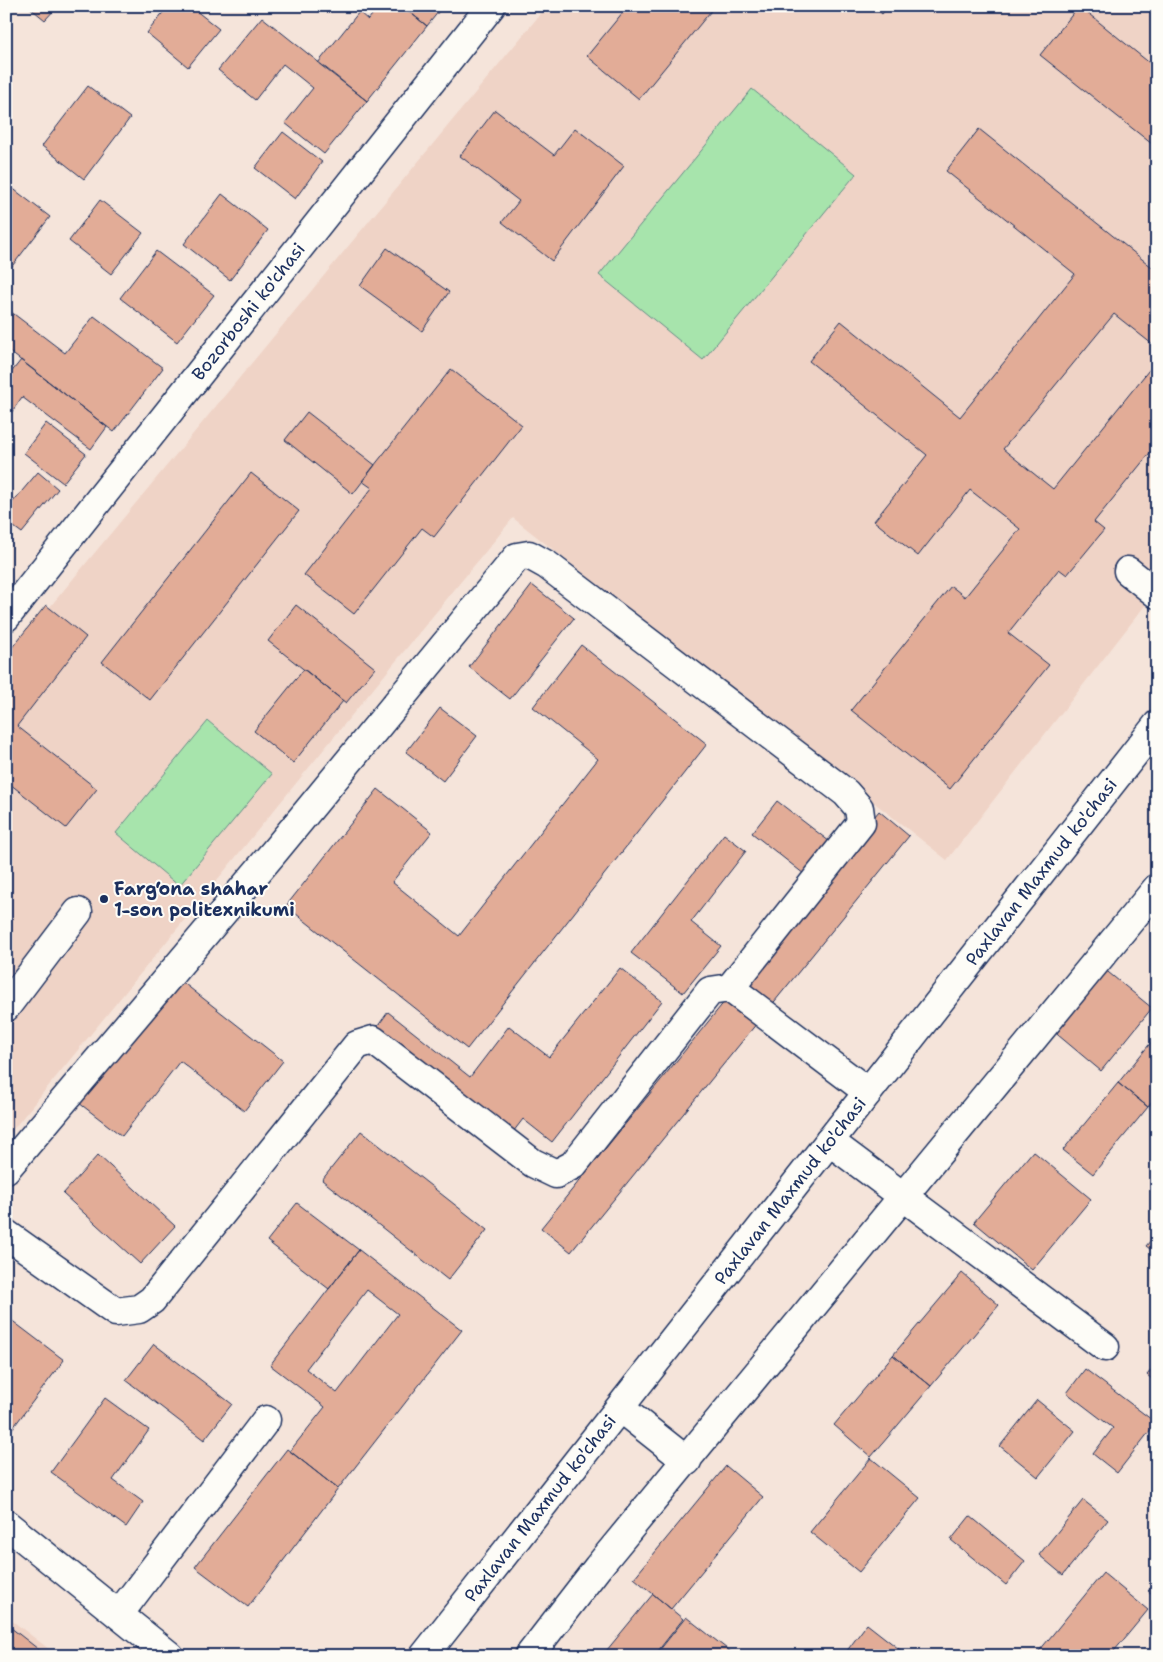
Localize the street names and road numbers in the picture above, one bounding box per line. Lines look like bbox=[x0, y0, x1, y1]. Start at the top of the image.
street label: Bozorboshi ko'chasi bbox=[186, 238, 311, 385]
street label: Paxlavan Maxmud ko'chasi bbox=[960, 773, 1123, 971]
street label: Paxlavan Maxmud ko'chasi bbox=[709, 1092, 872, 1290]
street label: Paxlavan Maxmud ko'chasi bbox=[459, 1409, 622, 1607]

